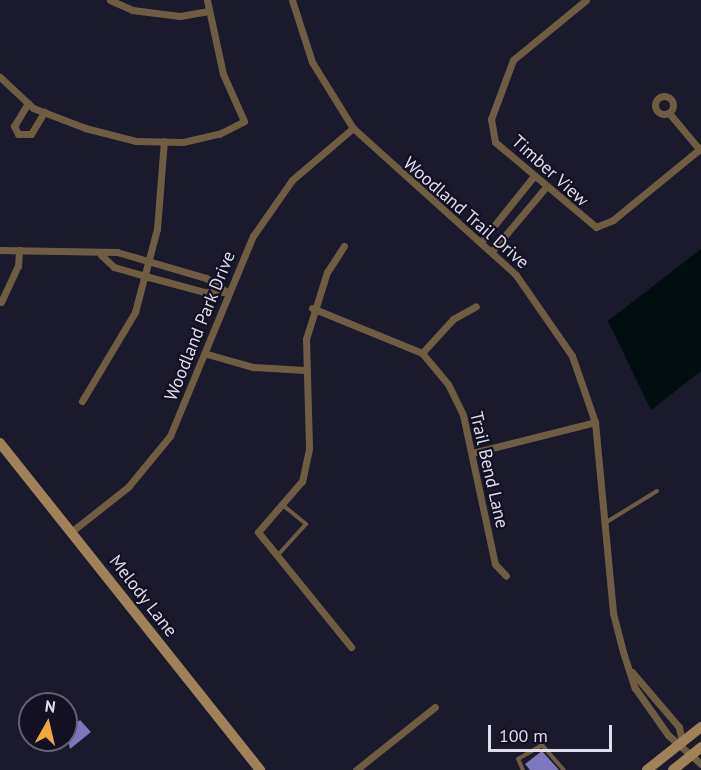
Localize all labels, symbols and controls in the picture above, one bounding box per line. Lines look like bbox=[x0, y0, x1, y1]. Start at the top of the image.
street label: Timber View bbox=[507, 131, 593, 211]
street label: Woodland Trail Drive bbox=[399, 152, 533, 274]
street label: Woodland Park Drive bbox=[160, 248, 240, 404]
street label: Trail Bend Lane bbox=[465, 410, 513, 530]
street label: Melody Lane bbox=[104, 551, 182, 641]
north arrow bbox=[18, 692, 78, 752]
text: N bbox=[44, 696, 57, 717]
scale bar bbox=[491, 713, 616, 751]
text: 100 m bbox=[499, 724, 548, 747]

